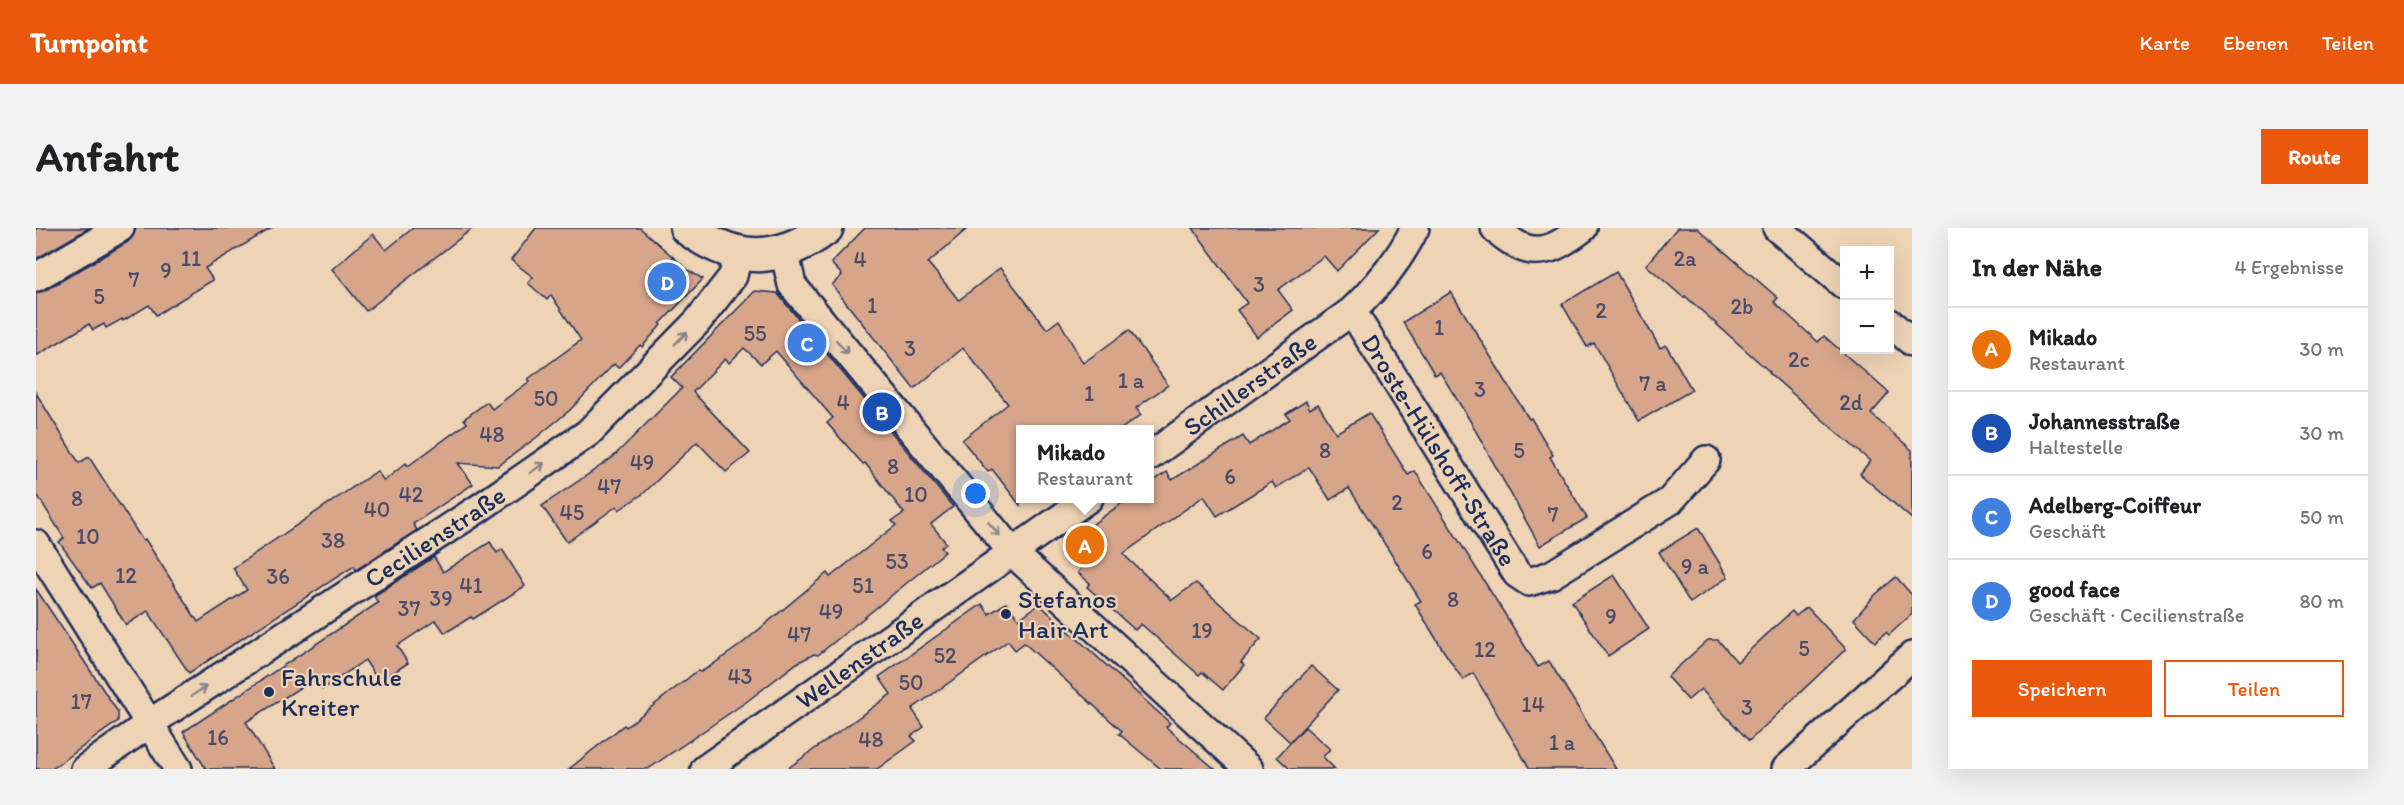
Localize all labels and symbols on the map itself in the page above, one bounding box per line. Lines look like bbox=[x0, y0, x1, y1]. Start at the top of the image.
house number: 11 bbox=[181, 245, 201, 272]
house number: 2a bbox=[1673, 245, 1697, 272]
house number: 4 bbox=[853, 246, 867, 273]
house number: 9 bbox=[160, 257, 172, 284]
pin: D bbox=[648, 260, 686, 304]
house number: 7 bbox=[129, 266, 140, 293]
house number: 3 bbox=[1253, 271, 1265, 298]
house number: 5 bbox=[93, 283, 105, 310]
house number: 1 bbox=[867, 292, 877, 319]
house number: 2b bbox=[1730, 293, 1754, 320]
house number: 2 bbox=[1595, 297, 1607, 324]
house number: 1 bbox=[1434, 314, 1444, 341]
house number: 55 bbox=[743, 320, 767, 347]
pin: C bbox=[788, 320, 826, 366]
street label: Schillerstraße bbox=[1177, 326, 1323, 443]
street label: Droste-Hülshoff-Straße bbox=[1354, 328, 1524, 572]
one-way arrow bbox=[673, 330, 688, 345]
house number: 3 bbox=[904, 335, 916, 362]
one-way arrow bbox=[835, 339, 849, 354]
house number: 2c bbox=[1788, 346, 1810, 373]
house number: 1 a bbox=[1118, 367, 1145, 394]
house number: 7 a bbox=[1639, 370, 1667, 397]
house number: 3 bbox=[1474, 376, 1486, 403]
house number: 1 bbox=[1084, 380, 1094, 407]
house number: 50 bbox=[533, 385, 559, 412]
house number: 4 bbox=[836, 389, 850, 416]
house number: 2d bbox=[1839, 389, 1863, 416]
pin: B bbox=[862, 390, 902, 435]
house number: 48 bbox=[479, 421, 505, 448]
house number: 8 bbox=[1319, 437, 1331, 464]
house number: 5 bbox=[1513, 437, 1525, 464]
house number: 49 bbox=[630, 449, 654, 476]
house number: 8 bbox=[887, 453, 899, 480]
one-way arrow bbox=[528, 462, 544, 474]
house number: 6 bbox=[1224, 463, 1236, 490]
house number: 47 bbox=[597, 473, 621, 500]
street label: Cecilienstraße bbox=[358, 479, 512, 595]
your location bbox=[961, 479, 990, 508]
house number: 42 bbox=[399, 481, 424, 508]
house number: 10 bbox=[904, 481, 928, 508]
house number: 8 bbox=[71, 485, 83, 512]
house number: 2 bbox=[1391, 489, 1403, 516]
house number: 40 bbox=[364, 496, 390, 523]
house number: 45 bbox=[560, 499, 584, 526]
house number: 7 bbox=[1548, 501, 1559, 528]
one-way arrow bbox=[987, 521, 1000, 537]
pin: A bbox=[1066, 522, 1104, 568]
house number: 10 bbox=[76, 523, 100, 550]
house number: 38 bbox=[321, 527, 345, 554]
house number: 6 bbox=[1421, 538, 1433, 565]
house number: 53 bbox=[885, 548, 909, 575]
house number: 9 a bbox=[1681, 553, 1709, 580]
house number: 12 bbox=[115, 562, 137, 589]
house number: 36 bbox=[266, 563, 290, 590]
house number: 41 bbox=[459, 572, 483, 599]
house number: 51 bbox=[852, 572, 874, 599]
place label: Stefanos Hair Art bbox=[1018, 583, 1117, 645]
house number: 39 bbox=[429, 585, 453, 612]
house number: 8 bbox=[1447, 586, 1459, 613]
house number: 37 bbox=[398, 595, 421, 622]
house number: 49 bbox=[819, 598, 843, 625]
house number: 9 bbox=[1605, 603, 1617, 630]
street label: Wellenstraße bbox=[789, 604, 930, 716]
marker: Stefanos Hair Art bbox=[999, 607, 1013, 621]
house number: 19 bbox=[1191, 617, 1213, 644]
house number: 47 bbox=[787, 621, 811, 648]
house number: 5 bbox=[1798, 635, 1810, 662]
house number: 12 bbox=[1474, 636, 1496, 663]
house number: 52 bbox=[933, 642, 957, 669]
place label: Fahrschule Kreiter bbox=[281, 661, 402, 723]
house number: 43 bbox=[727, 663, 753, 690]
house number: 50 bbox=[898, 669, 924, 696]
one-way arrow bbox=[190, 685, 207, 697]
marker: Fahrschule Kreiter bbox=[262, 685, 276, 699]
house number: 17 bbox=[70, 688, 92, 715]
house number: 14 bbox=[1521, 691, 1545, 718]
house number: 3 bbox=[1741, 694, 1753, 721]
house number: 16 bbox=[207, 724, 229, 751]
house number: 48 bbox=[858, 726, 884, 753]
house number: 1 a bbox=[1549, 729, 1576, 756]

